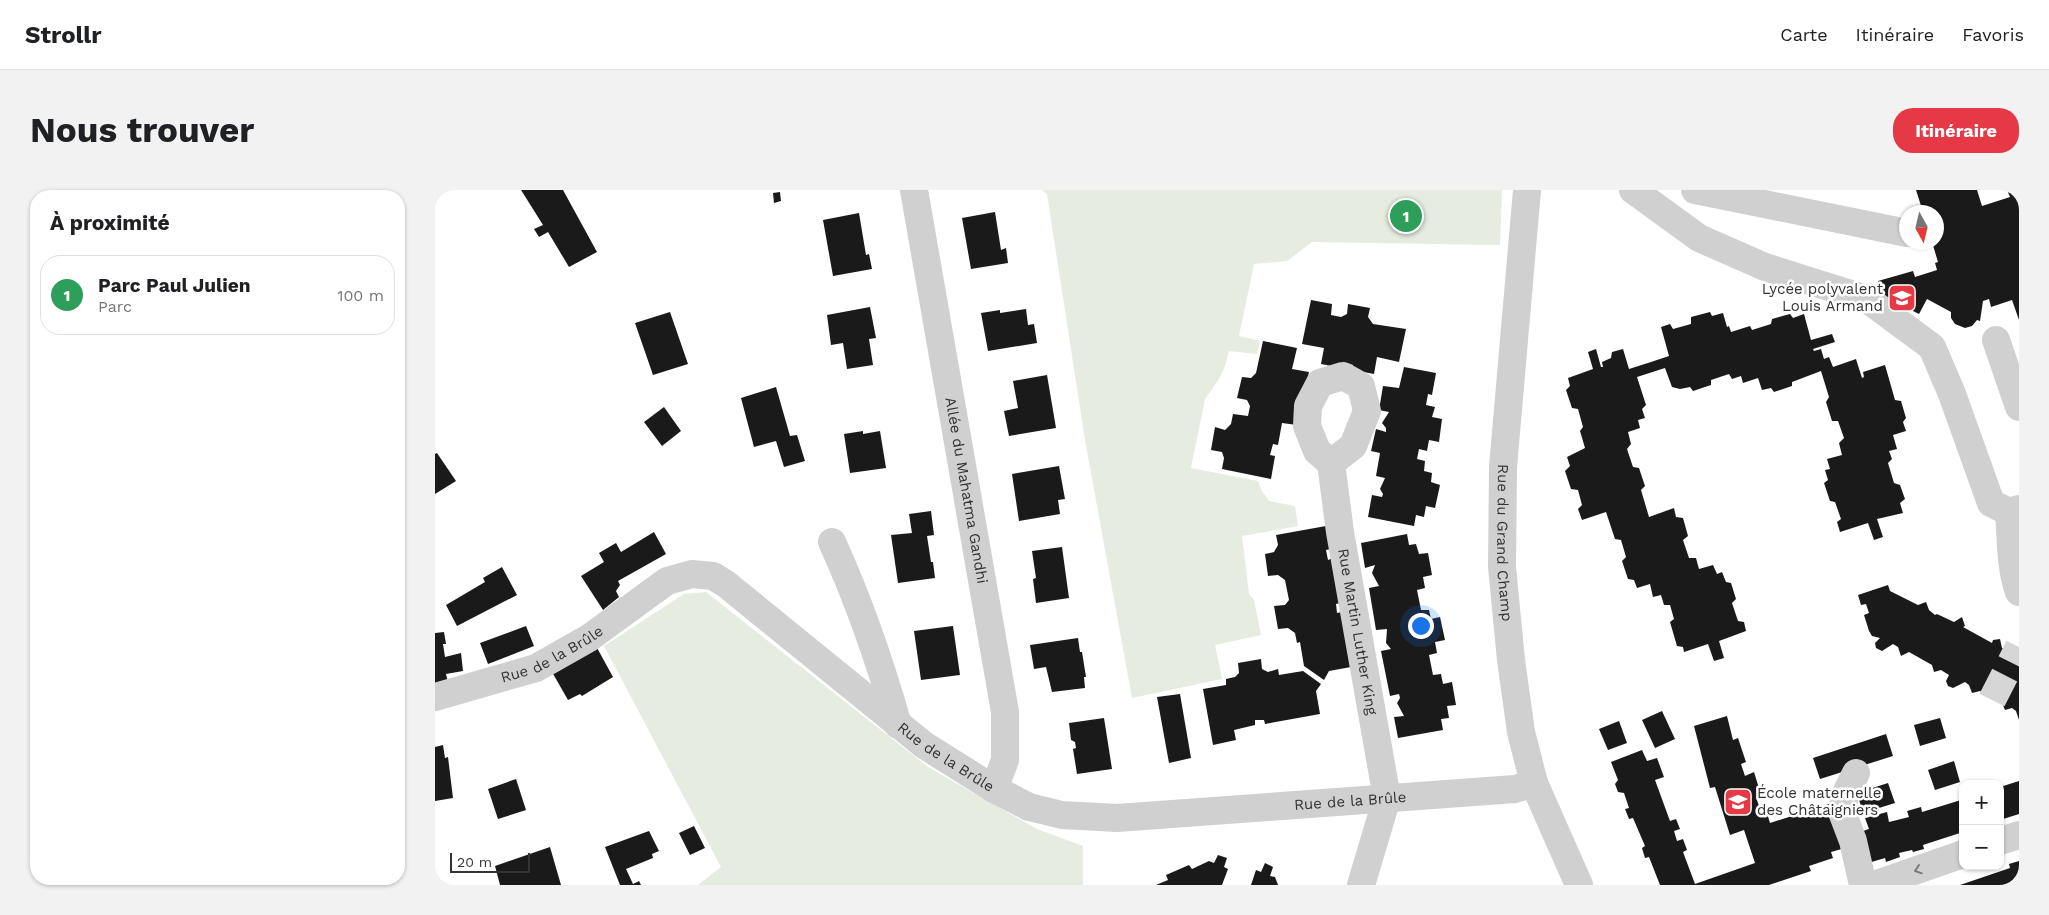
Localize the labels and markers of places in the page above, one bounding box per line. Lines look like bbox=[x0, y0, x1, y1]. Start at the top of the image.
pin: 1 bbox=[1390, 197, 1422, 235]
place label: Lycée polyvalent Louis Armand bbox=[1762, 280, 1884, 315]
school or university icon: Lycée polyvalent Louis Armand bbox=[1887, 283, 1917, 313]
place label: École maternelle des Châtaigniers bbox=[1757, 784, 1881, 819]
school or university icon: École maternelle des Châtaigniers bbox=[1723, 787, 1753, 817]

